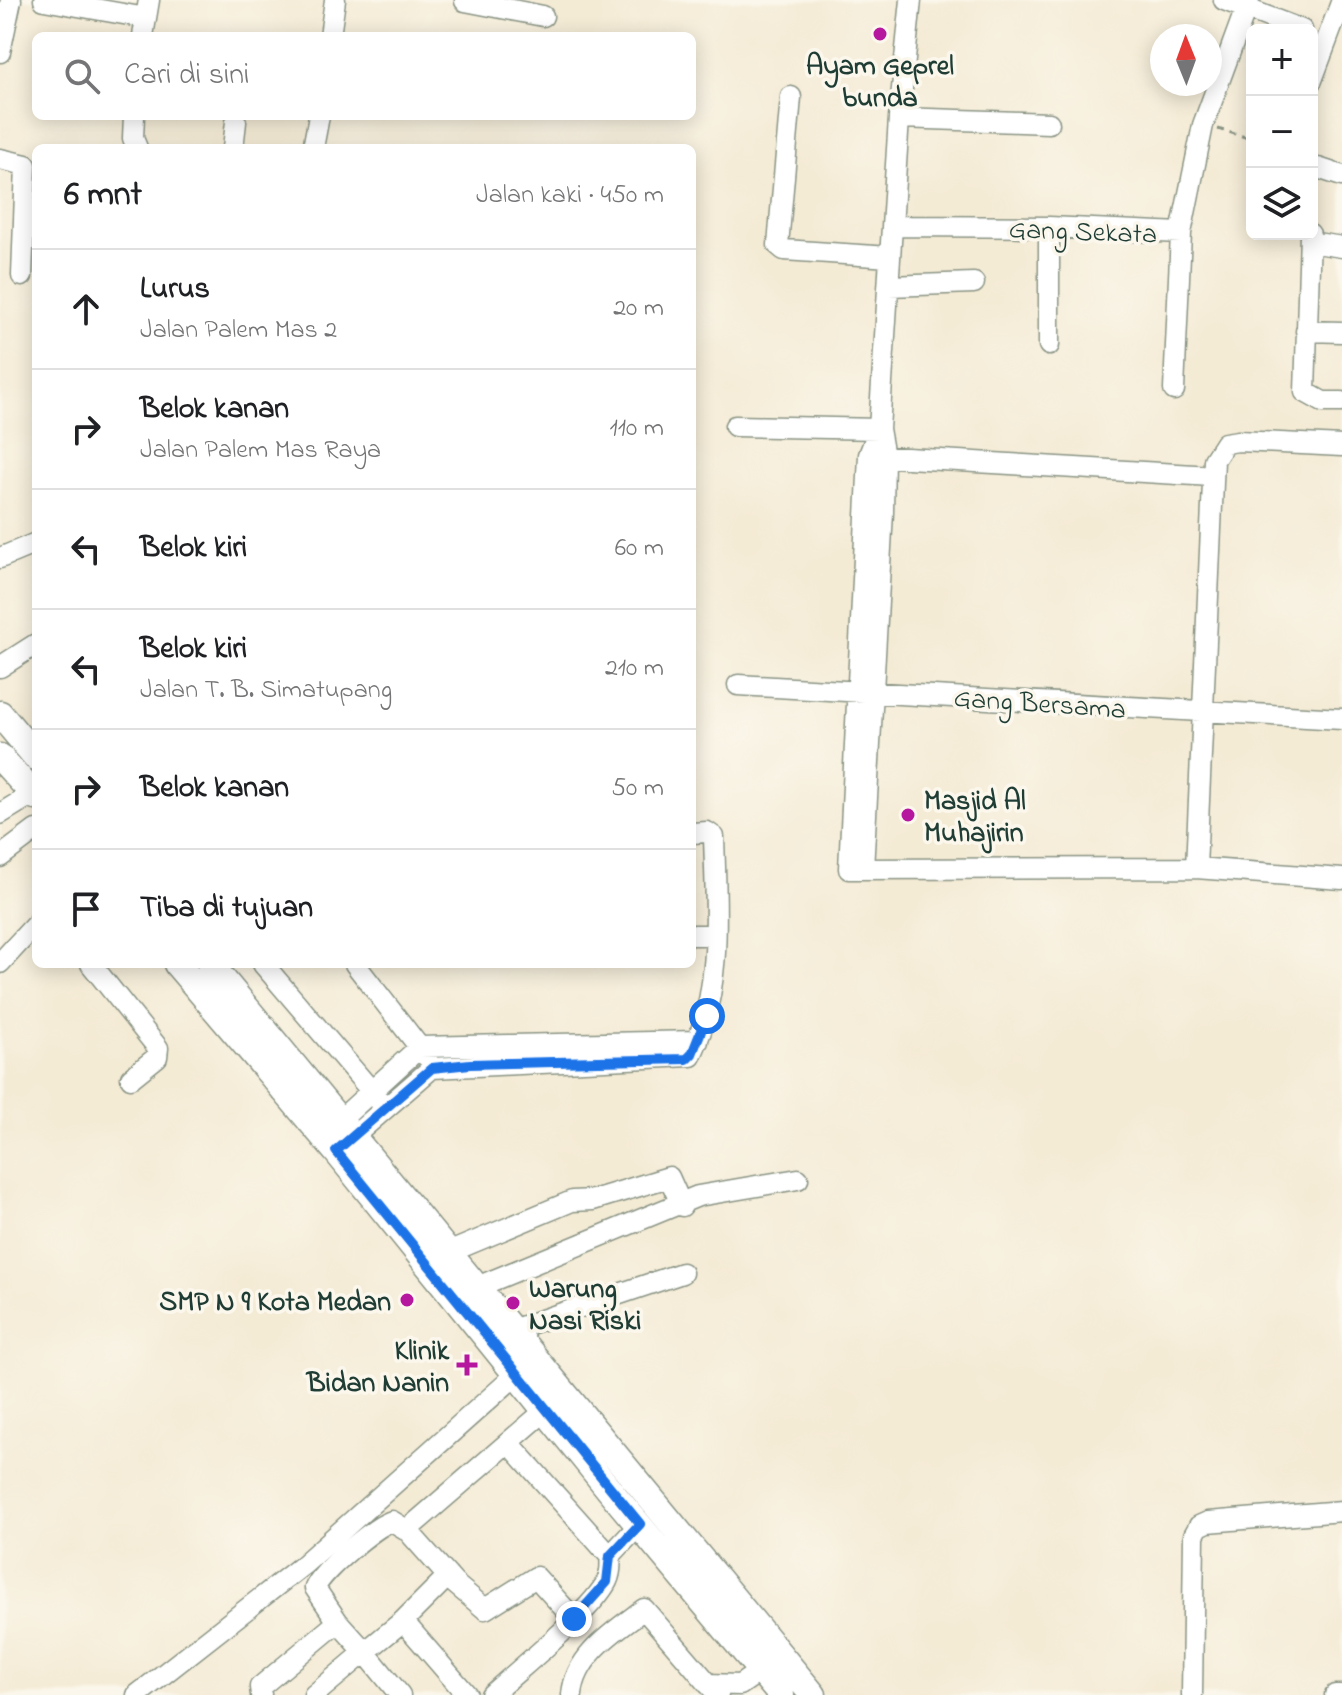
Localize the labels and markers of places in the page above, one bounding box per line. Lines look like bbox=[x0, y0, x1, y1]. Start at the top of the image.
marker: Ayam Geprel bunda bbox=[871, 25, 889, 43]
place label: Ayam Geprel bunda bbox=[806, 47, 954, 120]
place label: Masjid Al Muhajirin bbox=[924, 782, 1026, 855]
marker: Masjid Al Muhajirin bbox=[899, 806, 917, 824]
place label: Warung Nasi Riski bbox=[529, 1270, 641, 1343]
place label: SMP N 9 Kota Medan bbox=[159, 1283, 391, 1324]
marker: SMP N 9 Kota Medan bbox=[398, 1291, 416, 1309]
marker: Warung Nasi Riski bbox=[504, 1294, 522, 1312]
place label: Klinik Bidan Nanin bbox=[305, 1332, 450, 1405]
marker: Klinik Bidan Nanin bbox=[456, 1354, 478, 1376]

